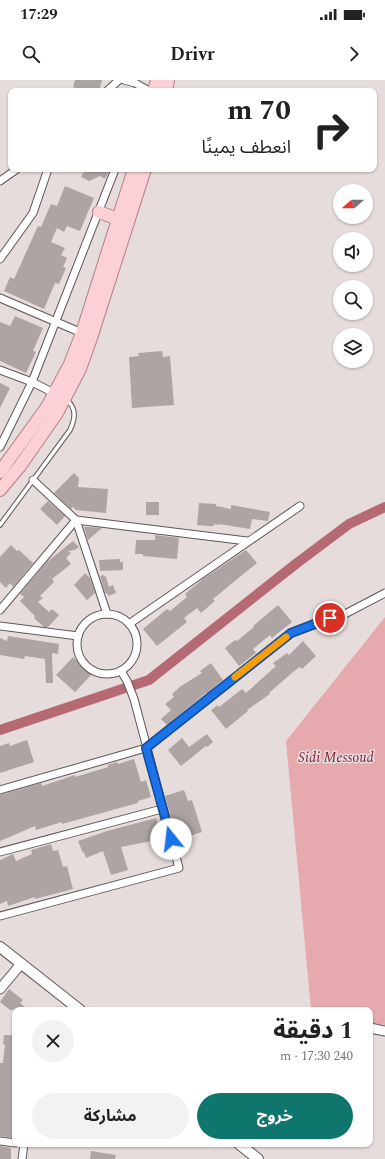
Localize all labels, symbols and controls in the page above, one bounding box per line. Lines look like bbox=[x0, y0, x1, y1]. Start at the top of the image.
text: 17:29 bbox=[20, 3, 58, 26]
text: Drivr bbox=[170, 41, 215, 68]
icon: search bbox=[20, 43, 42, 65]
icon: forward bbox=[343, 43, 365, 65]
text: 70 m bbox=[227, 89, 291, 132]
icon: right bbox=[305, 104, 357, 156]
text: انعطف يمينًا bbox=[202, 134, 291, 161]
north arrow bbox=[333, 184, 373, 224]
map controls bbox=[333, 184, 373, 368]
button: sound bbox=[333, 232, 373, 272]
button: search bbox=[333, 280, 373, 320]
button: layers bbox=[333, 328, 373, 368]
pin bbox=[313, 601, 347, 635]
icon: arrive bbox=[319, 607, 341, 629]
park label: Sidi Messoud bbox=[298, 747, 374, 768]
position arrow bbox=[150, 818, 192, 860]
text: 1 دقيقة bbox=[273, 1013, 353, 1049]
button: close bbox=[32, 1020, 74, 1062]
text: 240 m · 17:30 bbox=[280, 1046, 353, 1066]
button: مشاركة bbox=[32, 1093, 189, 1139]
button: خروج bbox=[197, 1093, 353, 1139]

